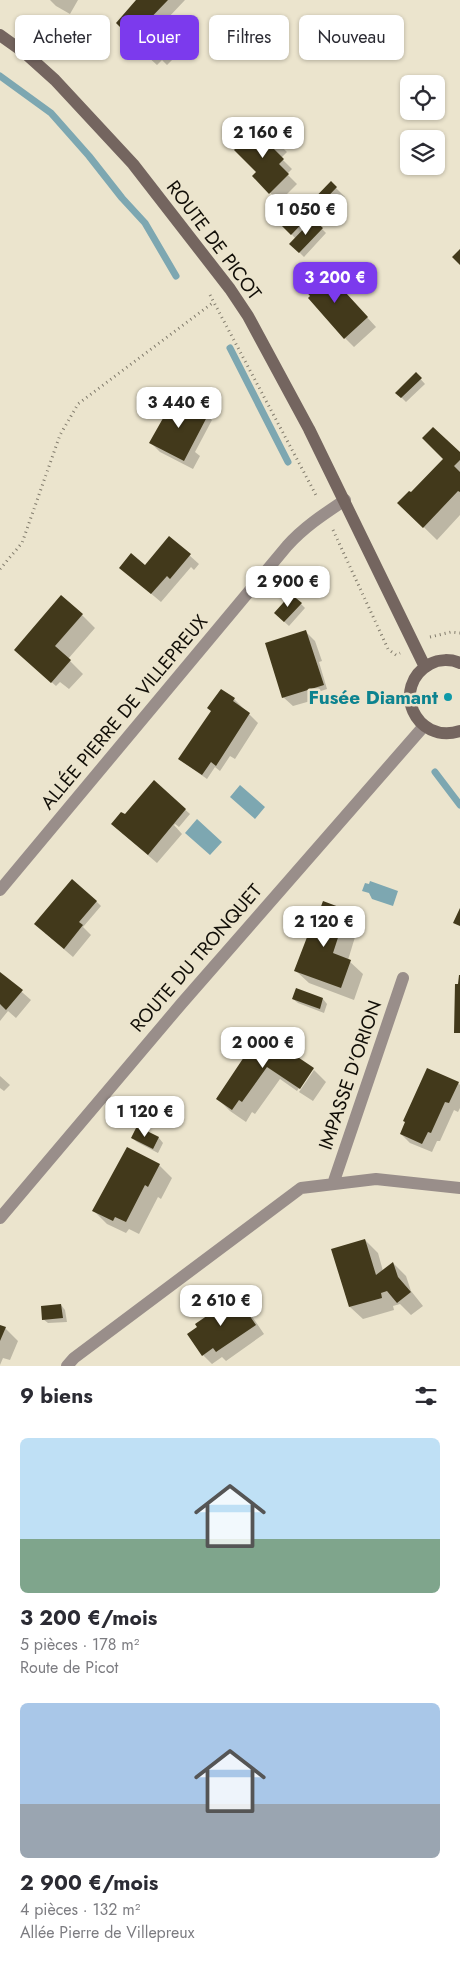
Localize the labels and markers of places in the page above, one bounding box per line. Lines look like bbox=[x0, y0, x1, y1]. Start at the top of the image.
pin: 2 160 € bbox=[217, 116, 309, 159]
pin: 1 050 € bbox=[260, 194, 352, 236]
pin: 3 200 € bbox=[289, 262, 381, 304]
pin: 3 440 € bbox=[133, 386, 225, 429]
pin: 2 900 € bbox=[242, 566, 334, 608]
place label: Fusée Diamant bbox=[309, 684, 438, 711]
marker: Fusée Diamant bbox=[442, 691, 454, 703]
pin: 2 120 € bbox=[278, 906, 370, 948]
pin: 2 000 € bbox=[217, 1026, 309, 1069]
pin: 1 120 € bbox=[99, 1096, 191, 1138]
pin: 2 610 € bbox=[175, 1284, 267, 1327]

